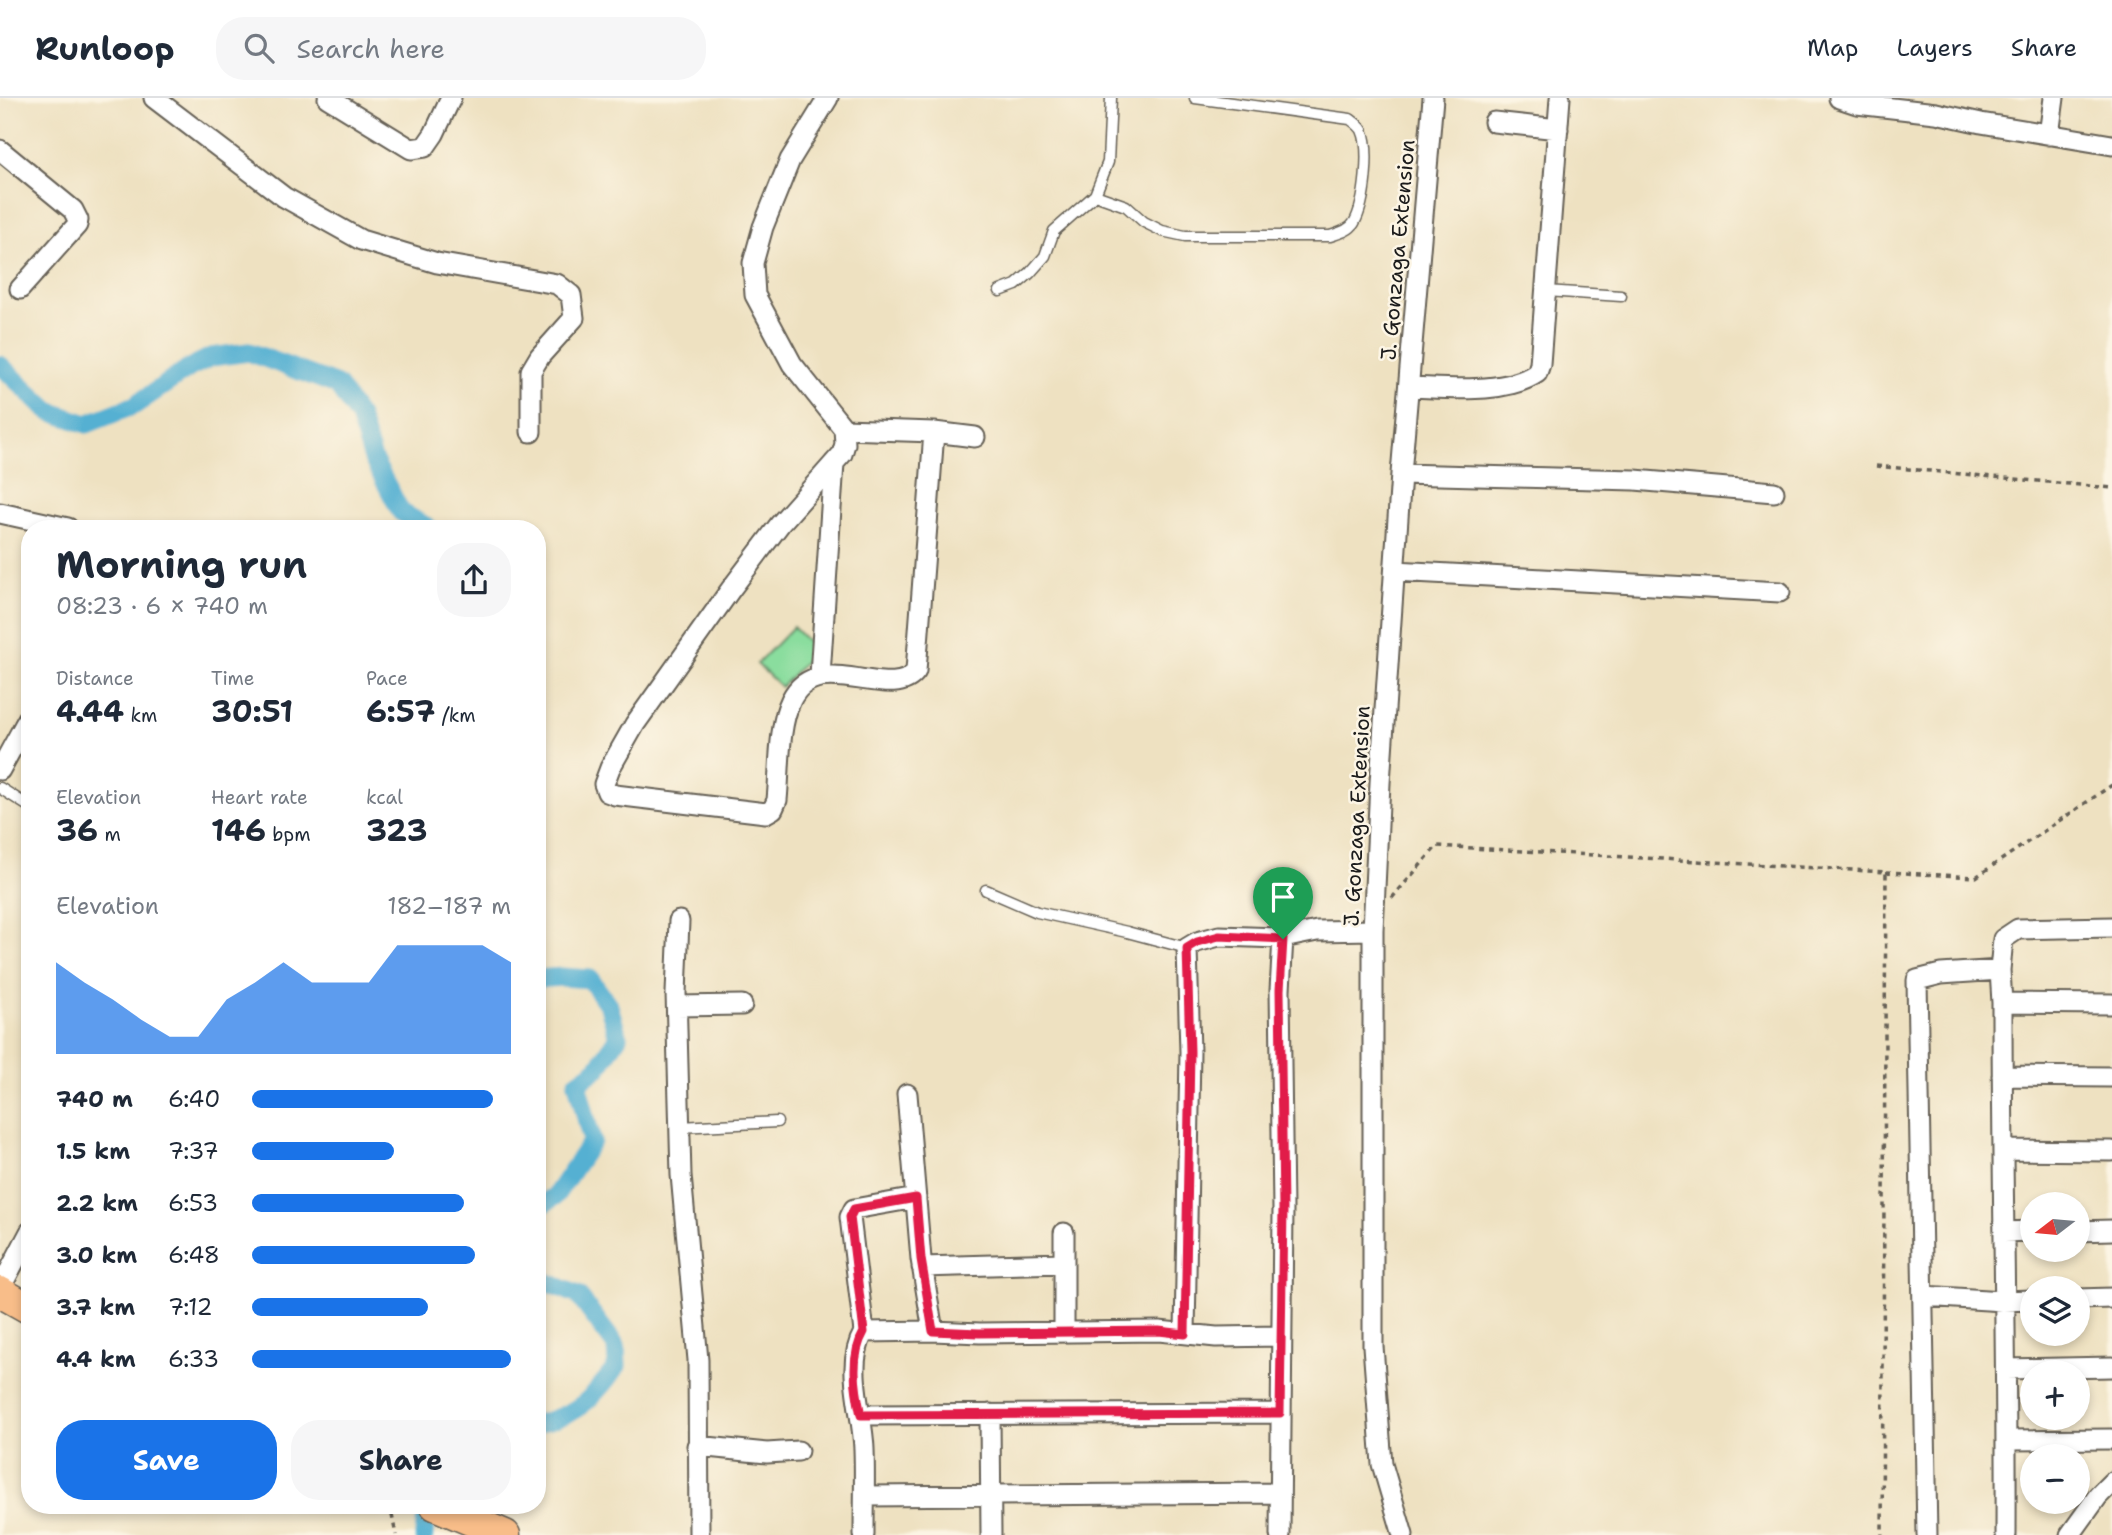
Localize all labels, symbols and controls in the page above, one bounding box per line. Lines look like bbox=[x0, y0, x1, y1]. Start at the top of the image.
search box bbox=[216, 17, 706, 80]
text: Runloop bbox=[35, 26, 174, 71]
icon: search bbox=[240, 29, 278, 67]
text: Search here bbox=[296, 31, 445, 66]
text: Map bbox=[1807, 32, 1858, 64]
text: Layers bbox=[1896, 32, 1973, 64]
text: Share bbox=[2011, 32, 2077, 64]
street label: J. Gonzaga Extension bbox=[1374, 138, 1422, 362]
text: Morning run bbox=[56, 539, 307, 590]
button: share bbox=[437, 543, 511, 617]
text: 08:23 · 6 × 740 m bbox=[56, 591, 268, 621]
text: Distance bbox=[56, 666, 134, 691]
text: Time bbox=[211, 666, 255, 691]
text: Pace bbox=[366, 666, 408, 691]
text: 4.44 bbox=[56, 691, 124, 732]
text: 30:51 bbox=[211, 691, 293, 732]
text: 6:57 bbox=[366, 691, 435, 732]
text: km bbox=[124, 703, 157, 728]
text: /km bbox=[435, 703, 476, 728]
street label: J. Gonzaga Extension bbox=[1337, 705, 1377, 927]
text: Elevation bbox=[56, 785, 141, 810]
text: Heart rate bbox=[211, 785, 308, 810]
text: kcal bbox=[366, 785, 403, 810]
text: 36 bbox=[56, 810, 98, 851]
text: 146 bbox=[211, 810, 266, 851]
text: 323 bbox=[366, 810, 428, 851]
text: m bbox=[98, 822, 121, 847]
text: bpm bbox=[266, 822, 311, 847]
pin bbox=[1253, 867, 1313, 939]
icon: arrive bbox=[1264, 878, 1302, 916]
text: Elevation bbox=[56, 891, 159, 921]
text: 182–187 m bbox=[387, 891, 511, 921]
text: 740 m bbox=[56, 1084, 133, 1114]
text: 6:40 bbox=[168, 1084, 220, 1114]
text: 1.5 km bbox=[56, 1136, 130, 1166]
text: 7:37 bbox=[168, 1136, 219, 1166]
text: 2.2 km bbox=[56, 1188, 138, 1218]
text: 6:53 bbox=[168, 1188, 218, 1218]
north arrow bbox=[2020, 1192, 2090, 1262]
map controls bbox=[2020, 1192, 2090, 1514]
text: 3.0 km bbox=[56, 1240, 137, 1270]
text: 6:48 bbox=[168, 1240, 220, 1270]
button: layers bbox=[2020, 1276, 2090, 1346]
text: 3.7 km bbox=[56, 1292, 135, 1322]
text: 7:12 bbox=[168, 1292, 212, 1322]
text: 4.4 km bbox=[56, 1344, 136, 1374]
text: 6:33 bbox=[168, 1344, 219, 1374]
button: + bbox=[2020, 1360, 2090, 1430]
button: Save bbox=[56, 1420, 277, 1500]
button: Share bbox=[291, 1420, 511, 1500]
button: − bbox=[2020, 1444, 2090, 1514]

